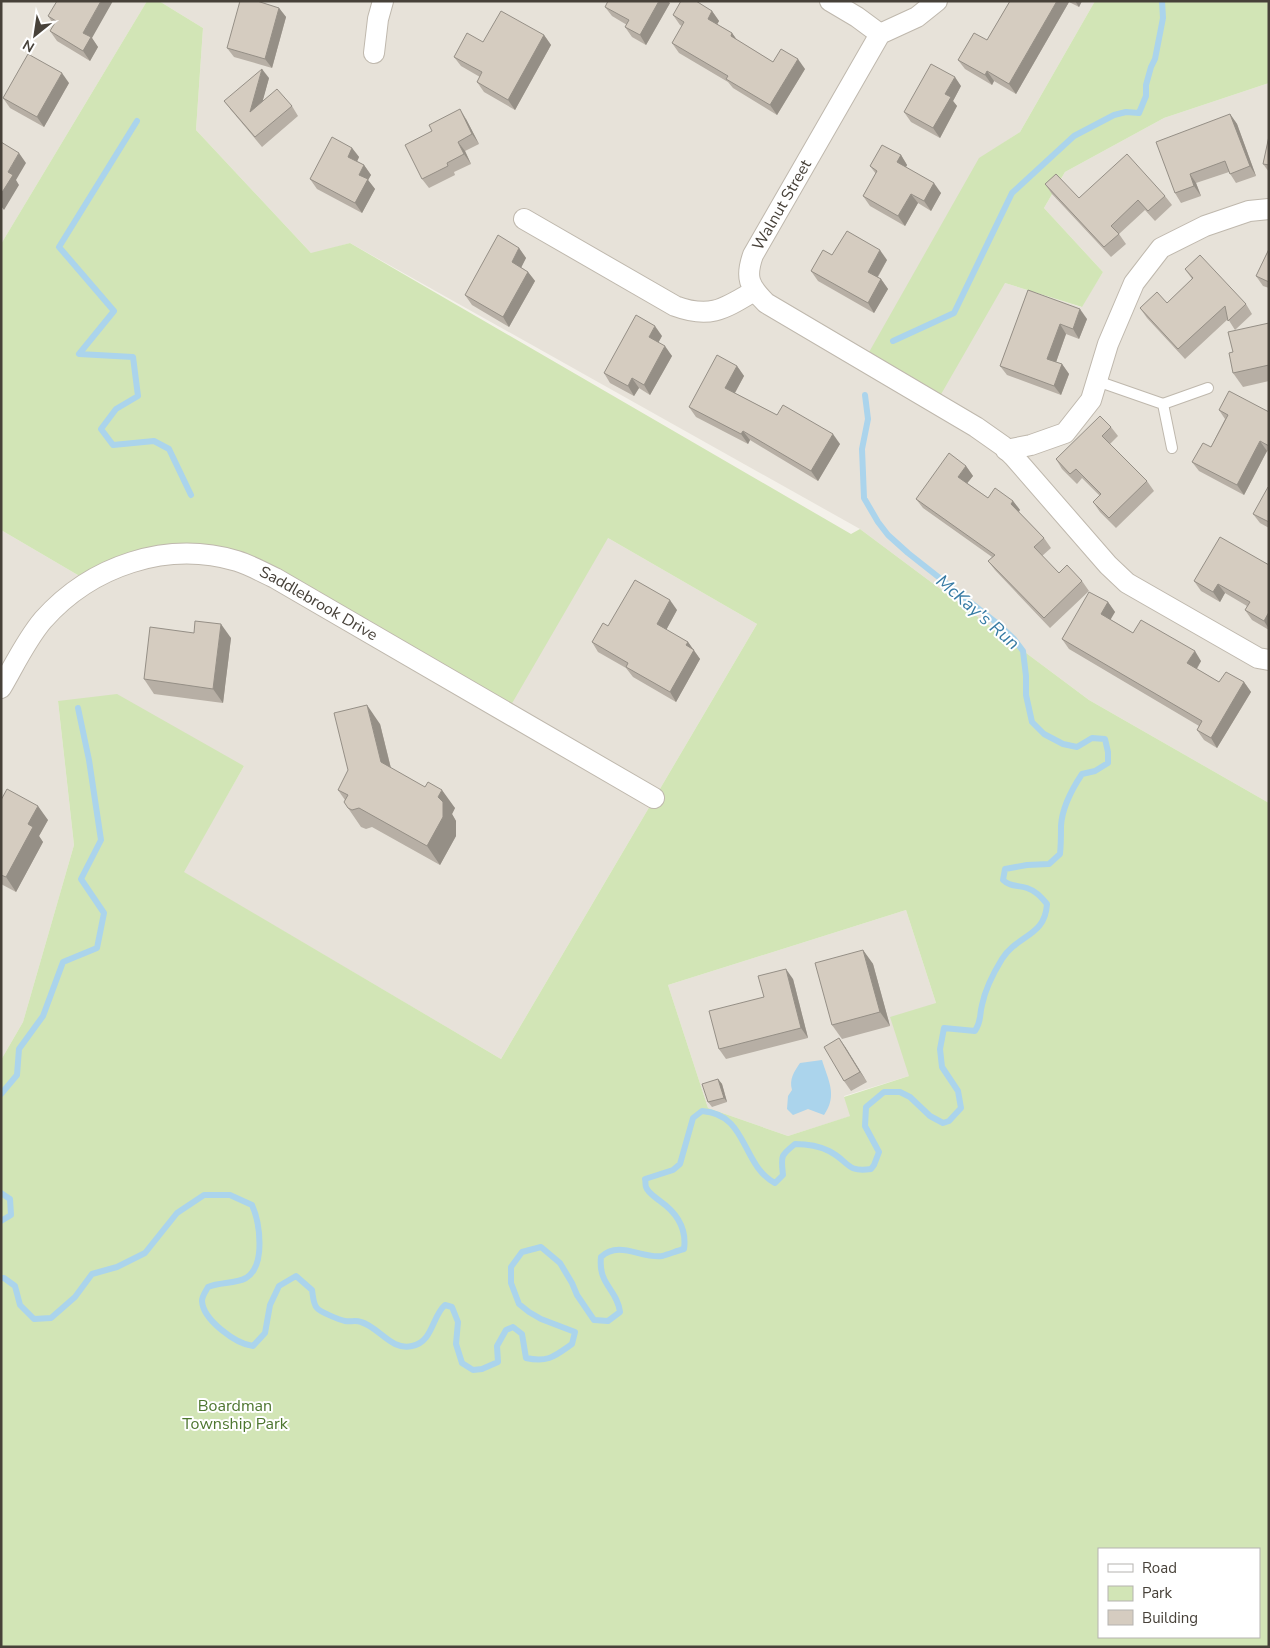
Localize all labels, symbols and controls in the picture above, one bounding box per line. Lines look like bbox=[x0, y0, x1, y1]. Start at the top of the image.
north arrow bbox=[10, 10, 60, 60]
text: N bbox=[19, 35, 38, 57]
street label: Walnut Street bbox=[747, 155, 817, 254]
street label: Saddlebrook Drive bbox=[256, 561, 382, 646]
water label: McKay's Run bbox=[931, 569, 1025, 655]
park label: Boardman Township Park bbox=[182, 1395, 289, 1435]
legend bbox=[1098, 1548, 1260, 1638]
text: Road bbox=[1142, 1558, 1177, 1578]
text: Park bbox=[1142, 1583, 1172, 1603]
text: Building bbox=[1142, 1608, 1198, 1628]

